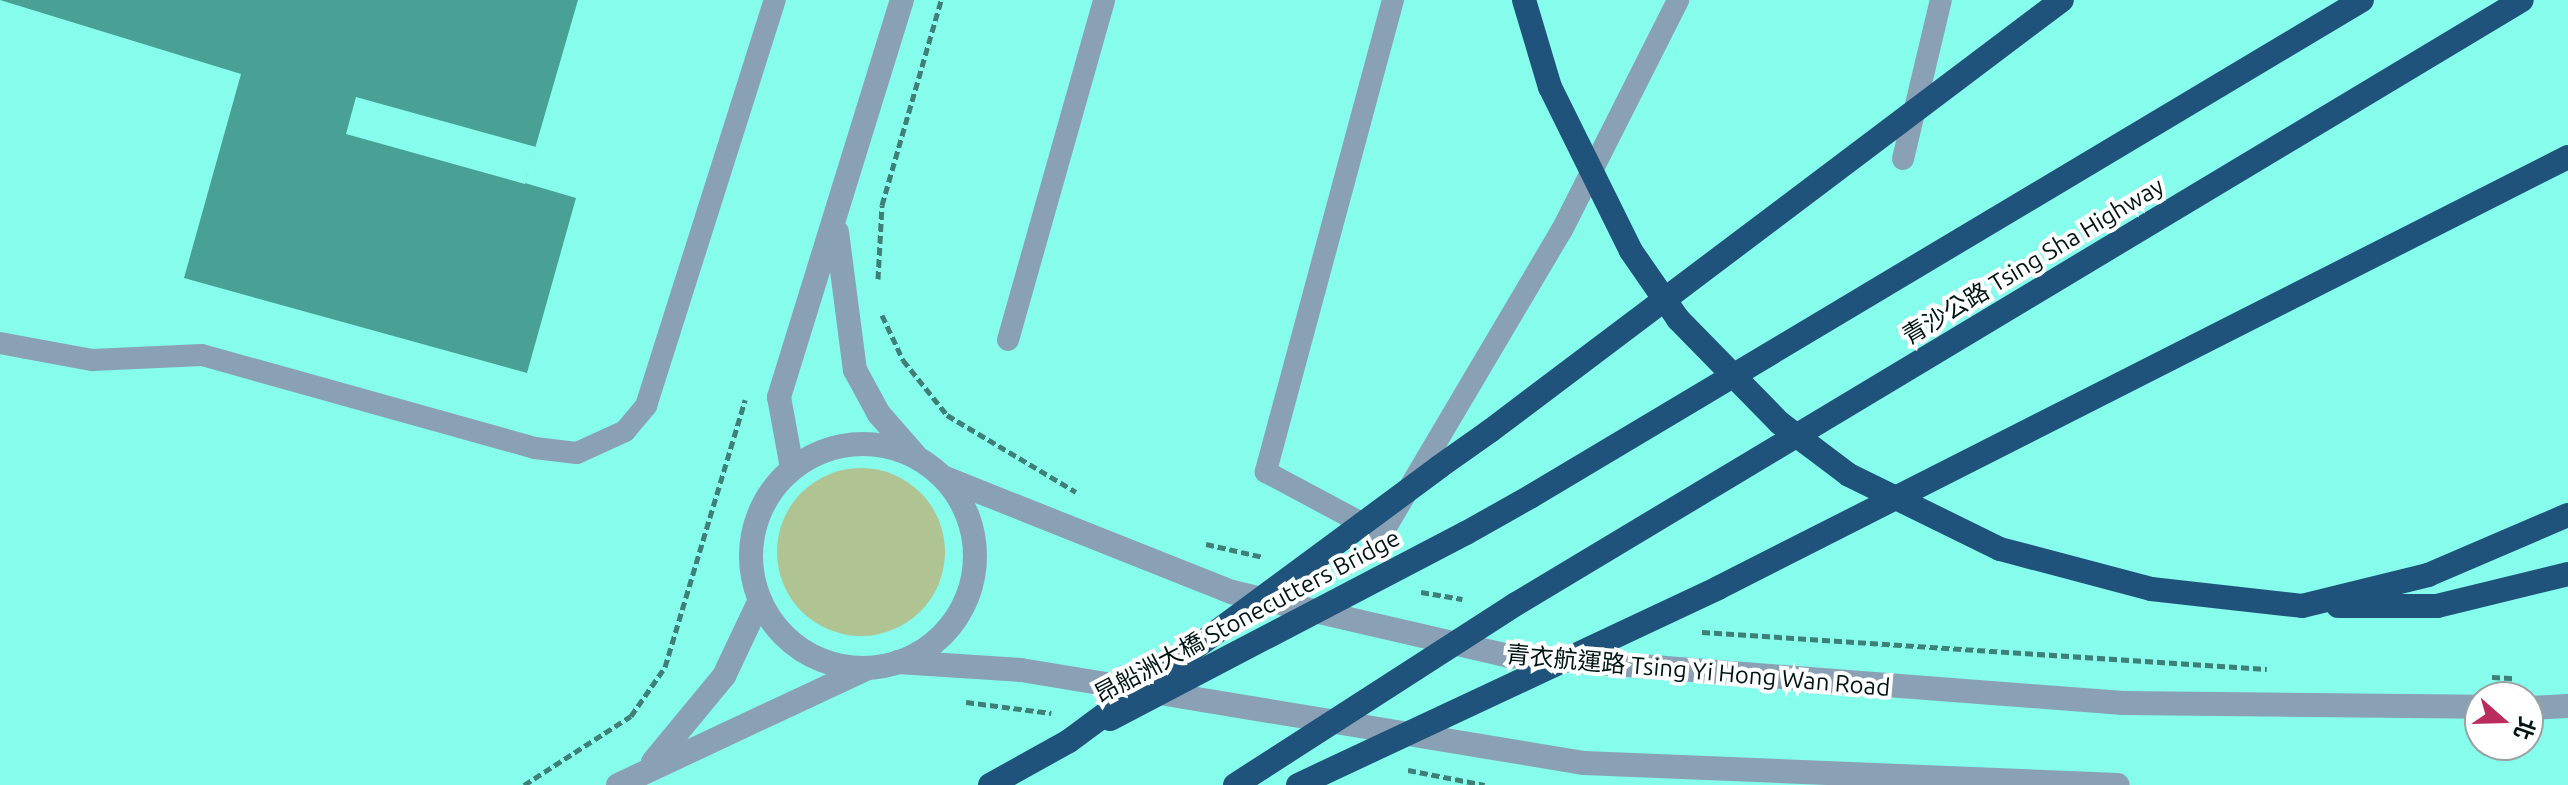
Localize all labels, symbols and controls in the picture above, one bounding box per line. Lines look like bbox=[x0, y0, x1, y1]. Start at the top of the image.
street label: 青沙公路 Tsing Sha Highway bbox=[1897, 171, 2169, 351]
street label: 昂船洲大橋 Stonecutters Bridge bbox=[1089, 523, 1405, 709]
street label: 青衣航運路 Tsing Yi Hong Wan Road bbox=[1505, 640, 1891, 702]
north arrow bbox=[2464, 681, 2544, 761]
text: 北 bbox=[2510, 714, 2541, 743]

